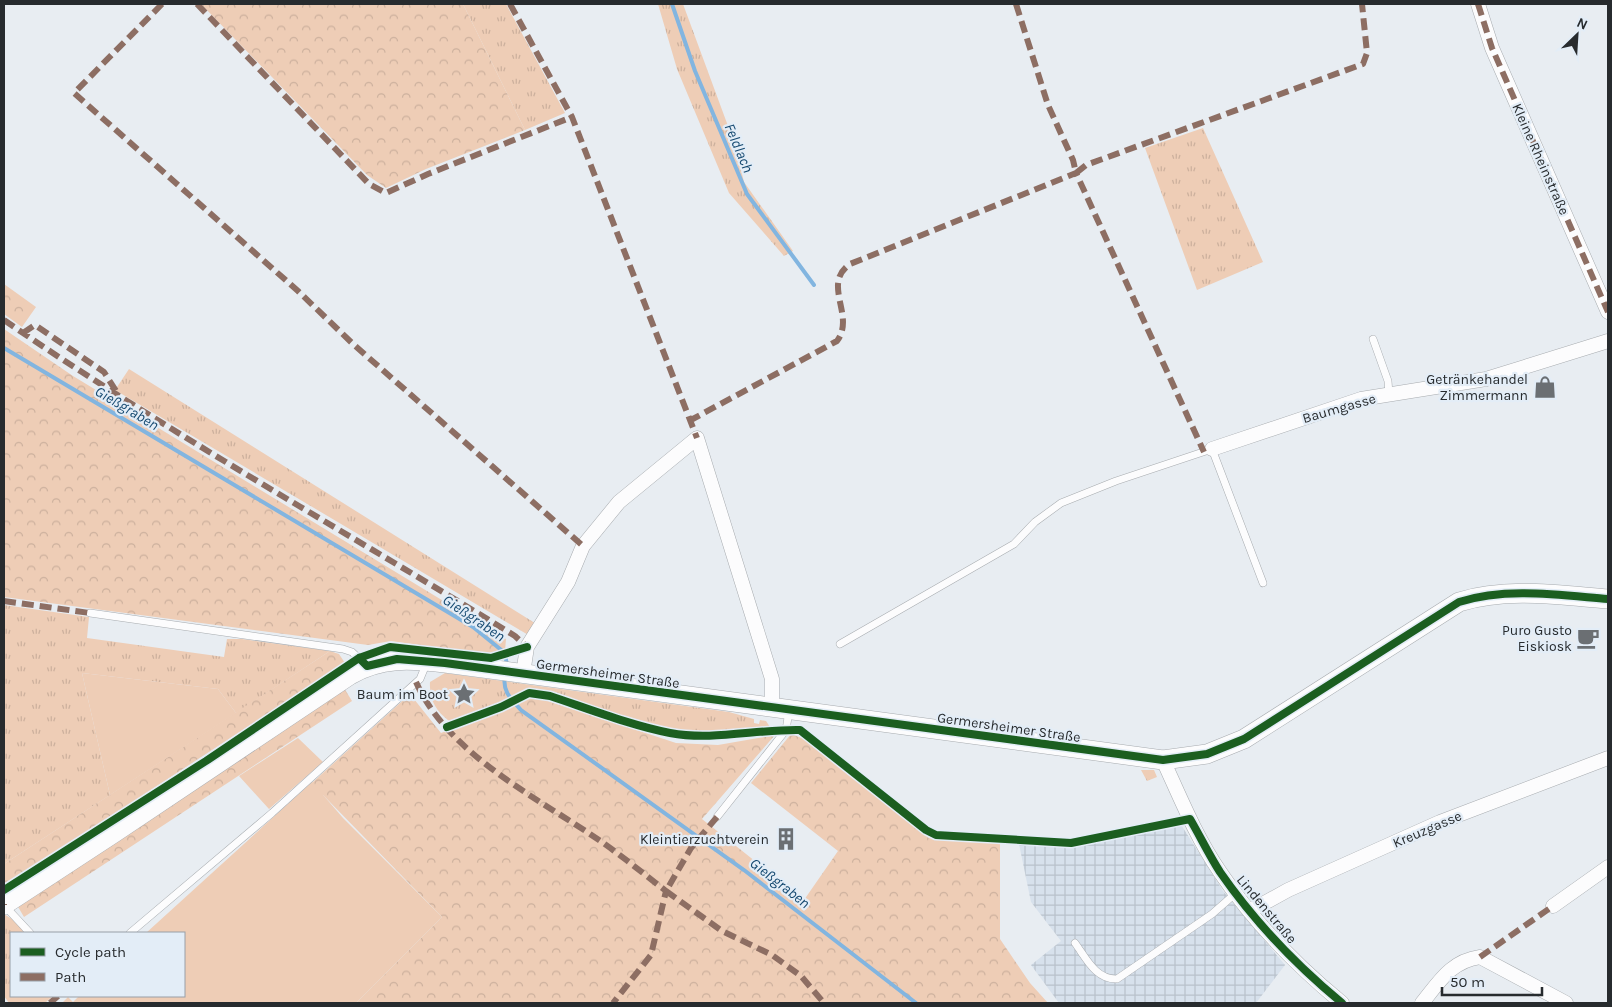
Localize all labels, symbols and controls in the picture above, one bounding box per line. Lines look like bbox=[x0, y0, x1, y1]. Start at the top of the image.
north arrow bbox=[1552, 10, 1602, 60]
text: N bbox=[1574, 14, 1590, 33]
street label: Kleine Rheinstraße bbox=[1508, 101, 1573, 218]
water label: Feldlach bbox=[721, 121, 757, 175]
place label: Getränkehandel Zimmermann bbox=[1426, 371, 1528, 404]
shop icon: Getränkehandel Zimmermann bbox=[1532, 374, 1558, 400]
water label: Gießgraben bbox=[92, 382, 162, 434]
street label: Baumgasse bbox=[1301, 390, 1378, 427]
water label: Gießgraben bbox=[439, 591, 509, 645]
place label: Puro Gusto Eiskiosk bbox=[1502, 622, 1572, 655]
cafe icon: Puro Gusto Eiskiosk bbox=[1575, 625, 1601, 651]
street label: Germersheimer Straße bbox=[535, 655, 681, 692]
place icon: Baum im Boot bbox=[451, 681, 477, 707]
place label: Baum im Boot bbox=[357, 686, 448, 703]
street label: Germersheimer Straße bbox=[936, 709, 1082, 746]
street label: Kreuzgasse bbox=[1390, 807, 1464, 852]
building icon: Kleintierzuchtverein bbox=[773, 826, 799, 852]
place label: Kleintierzuchtverein bbox=[640, 831, 769, 848]
water label: Gießgraben bbox=[746, 854, 814, 912]
street label: Lindenstraße bbox=[1233, 872, 1300, 947]
legend bbox=[10, 932, 185, 997]
text: Cycle path bbox=[55, 943, 126, 961]
scale bar bbox=[1442, 964, 1542, 996]
text: Path bbox=[55, 968, 86, 986]
text: 50 m bbox=[1450, 973, 1485, 991]

